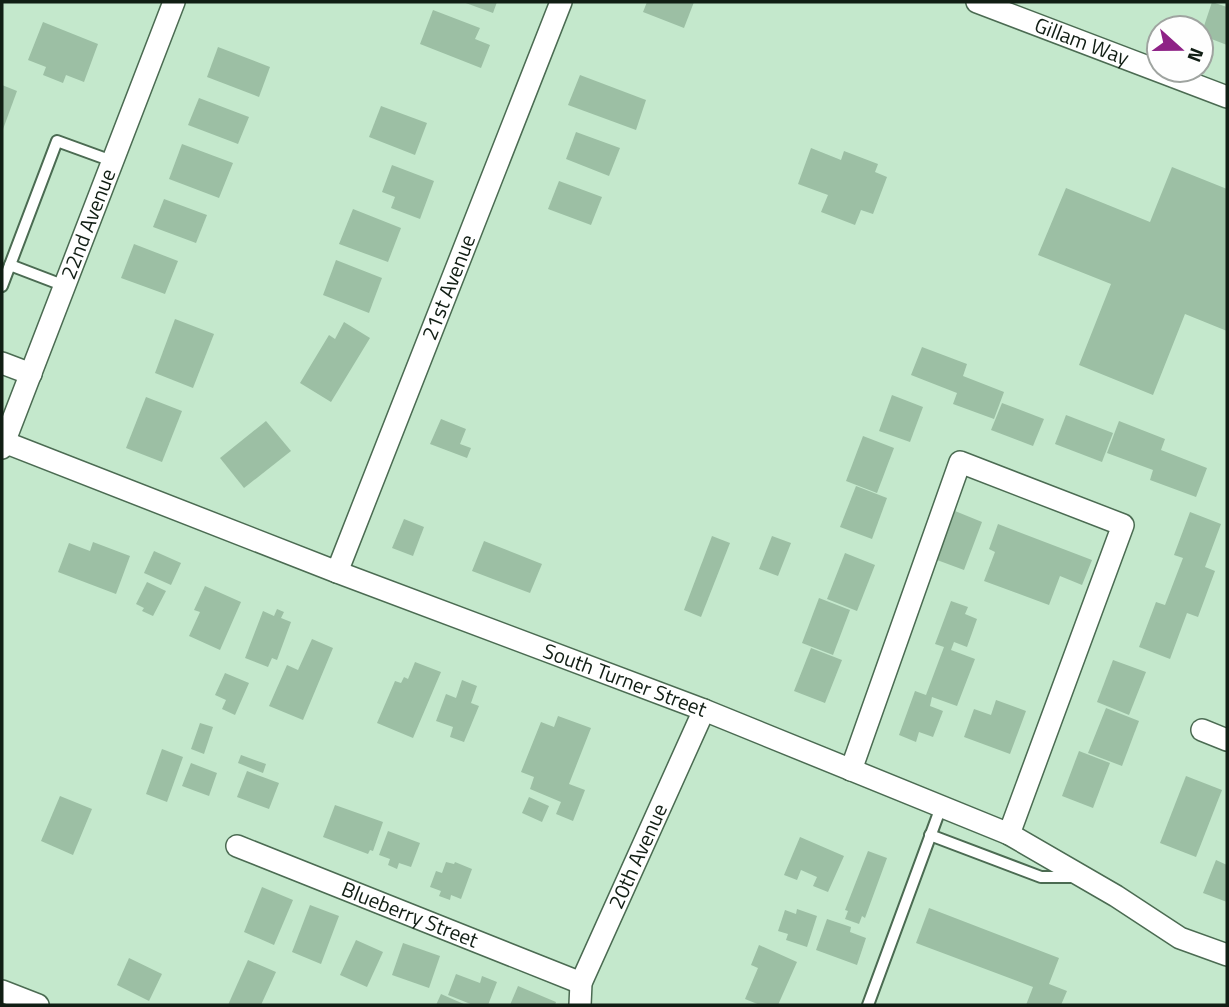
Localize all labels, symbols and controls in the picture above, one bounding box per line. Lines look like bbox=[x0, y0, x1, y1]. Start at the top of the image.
street label: Gillam Way bbox=[1030, 8, 1134, 73]
north arrow bbox=[1145, 14, 1215, 84]
text: N bbox=[1180, 44, 1212, 67]
street label: 22nd Avenue bbox=[52, 164, 123, 284]
street label: 21st Avenue bbox=[413, 229, 483, 344]
street label: South Turner Street bbox=[539, 634, 712, 725]
street label: 20th Avenue bbox=[599, 798, 675, 914]
street label: Blueberry Street bbox=[337, 872, 484, 956]

